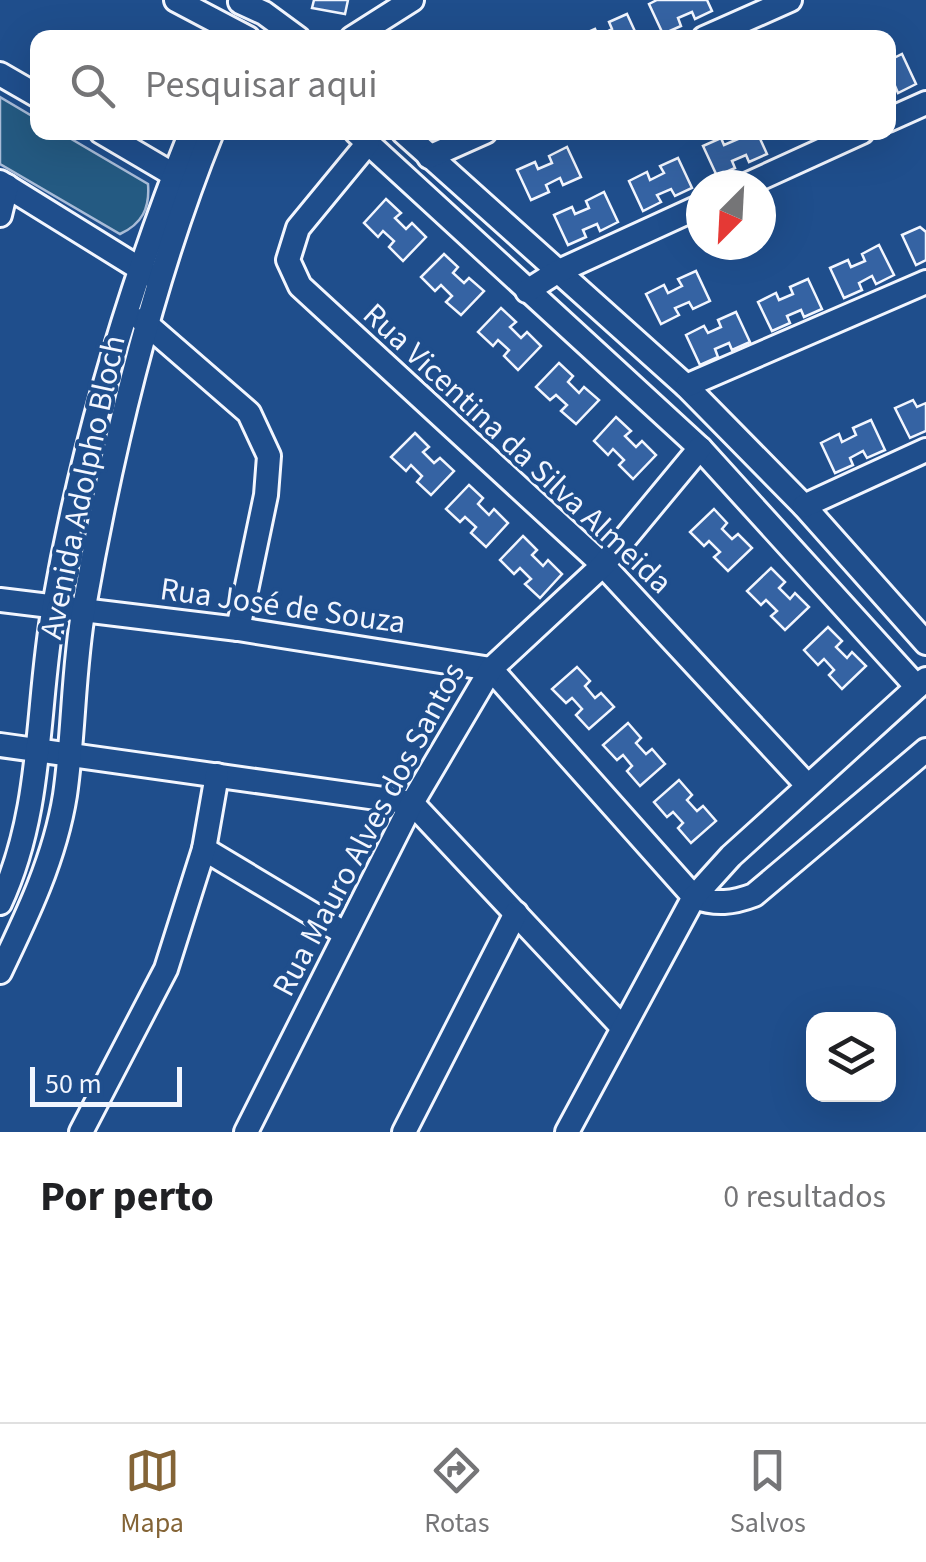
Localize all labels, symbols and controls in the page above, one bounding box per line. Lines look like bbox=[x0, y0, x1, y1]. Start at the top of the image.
search box bbox=[30, 30, 896, 140]
icon: search bbox=[65, 58, 120, 113]
text: Pesquisar aqui bbox=[145, 58, 378, 112]
north arrow bbox=[686, 170, 776, 260]
street label: Rua Vicentina da Silva Almeida bbox=[352, 293, 682, 605]
street label: Avenida Adolpho Bloch bbox=[28, 331, 138, 643]
street label: Rua José de Souza bbox=[157, 566, 409, 646]
street label: Rua Mauro Alves dos Santos bbox=[261, 654, 477, 1005]
map controls bbox=[806, 1012, 896, 1102]
button: layers bbox=[806, 1012, 896, 1102]
scale bar bbox=[30, 1062, 182, 1106]
text: 50 m bbox=[45, 1064, 102, 1104]
text: Por perto bbox=[40, 1167, 214, 1227]
text: 0 resultados bbox=[723, 1174, 886, 1220]
tab: Mapa bbox=[120, 1443, 184, 1543]
tab: Rotas bbox=[424, 1443, 489, 1543]
tab: Salvos bbox=[730, 1443, 806, 1543]

